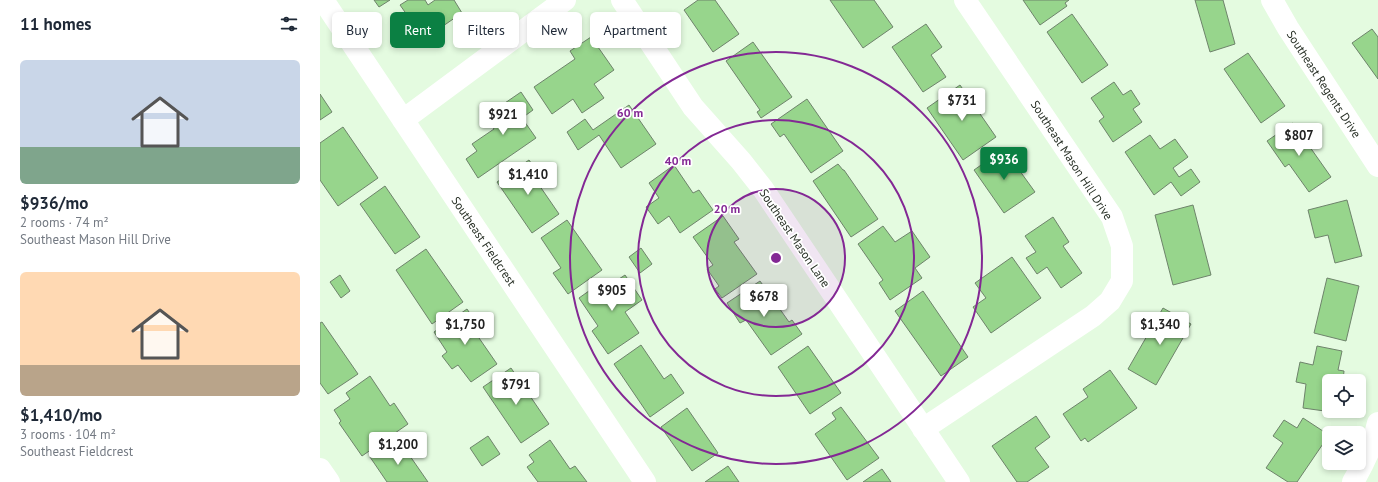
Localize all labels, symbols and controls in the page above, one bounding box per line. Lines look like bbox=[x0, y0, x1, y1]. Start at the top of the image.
chip: Buy bbox=[332, 12, 382, 48]
chip: Rent bbox=[390, 12, 445, 48]
chip: Filters bbox=[453, 12, 519, 48]
chip: New bbox=[527, 12, 582, 48]
chip: Apartment bbox=[590, 12, 681, 48]
text: 11 homes bbox=[20, 13, 91, 35]
icon: filters bbox=[278, 13, 300, 35]
street label: Southeast Regents Drive bbox=[1284, 27, 1364, 141]
icon: home bbox=[124, 86, 196, 158]
pin: $731 bbox=[938, 88, 986, 122]
text: $731 bbox=[947, 92, 977, 109]
street label: Southeast Mason Hill Drive bbox=[1028, 97, 1116, 223]
pin: $921 bbox=[479, 102, 527, 136]
text: 60 m bbox=[617, 105, 643, 120]
text: $921 bbox=[488, 106, 518, 123]
pin: $807 bbox=[1275, 123, 1323, 157]
text: $807 bbox=[1284, 127, 1314, 144]
pin: $936 bbox=[980, 147, 1028, 181]
text: $936 bbox=[989, 151, 1019, 168]
text: 40 m bbox=[665, 153, 691, 168]
pin: $1,410 bbox=[495, 162, 561, 196]
text: $1,410 bbox=[508, 166, 548, 183]
street label: Southeast Mason Lane bbox=[756, 186, 834, 290]
text: $936/mo bbox=[20, 192, 88, 214]
street label: Southeast Fieldcrest bbox=[449, 194, 519, 288]
text: 20 m bbox=[714, 201, 740, 216]
text: 2 rooms · 74 m² bbox=[20, 214, 109, 231]
text: Southeast Mason Hill Drive bbox=[20, 231, 171, 248]
centre of rings bbox=[769, 251, 783, 265]
pin: $905 bbox=[588, 278, 636, 312]
text: $905 bbox=[597, 282, 627, 299]
pin: $678 bbox=[740, 284, 788, 318]
text: $678 bbox=[749, 288, 779, 305]
icon: home bbox=[124, 298, 196, 370]
pin: $1,750 bbox=[432, 312, 498, 346]
pin: $1,340 bbox=[1127, 312, 1193, 346]
text: $1,750 bbox=[445, 316, 485, 333]
text: $1,340 bbox=[1140, 316, 1180, 333]
pin: $791 bbox=[492, 372, 540, 406]
map controls bbox=[1322, 374, 1366, 470]
button: locate bbox=[1322, 374, 1366, 418]
text: $791 bbox=[501, 376, 531, 393]
text: $1,410/mo bbox=[20, 404, 102, 426]
text: 3 rooms · 104 m² bbox=[20, 426, 116, 443]
button: layers bbox=[1322, 426, 1366, 470]
pin: $1,200 bbox=[365, 432, 431, 466]
text: $1,200 bbox=[378, 436, 418, 453]
text: Southeast Fieldcrest bbox=[20, 443, 133, 460]

